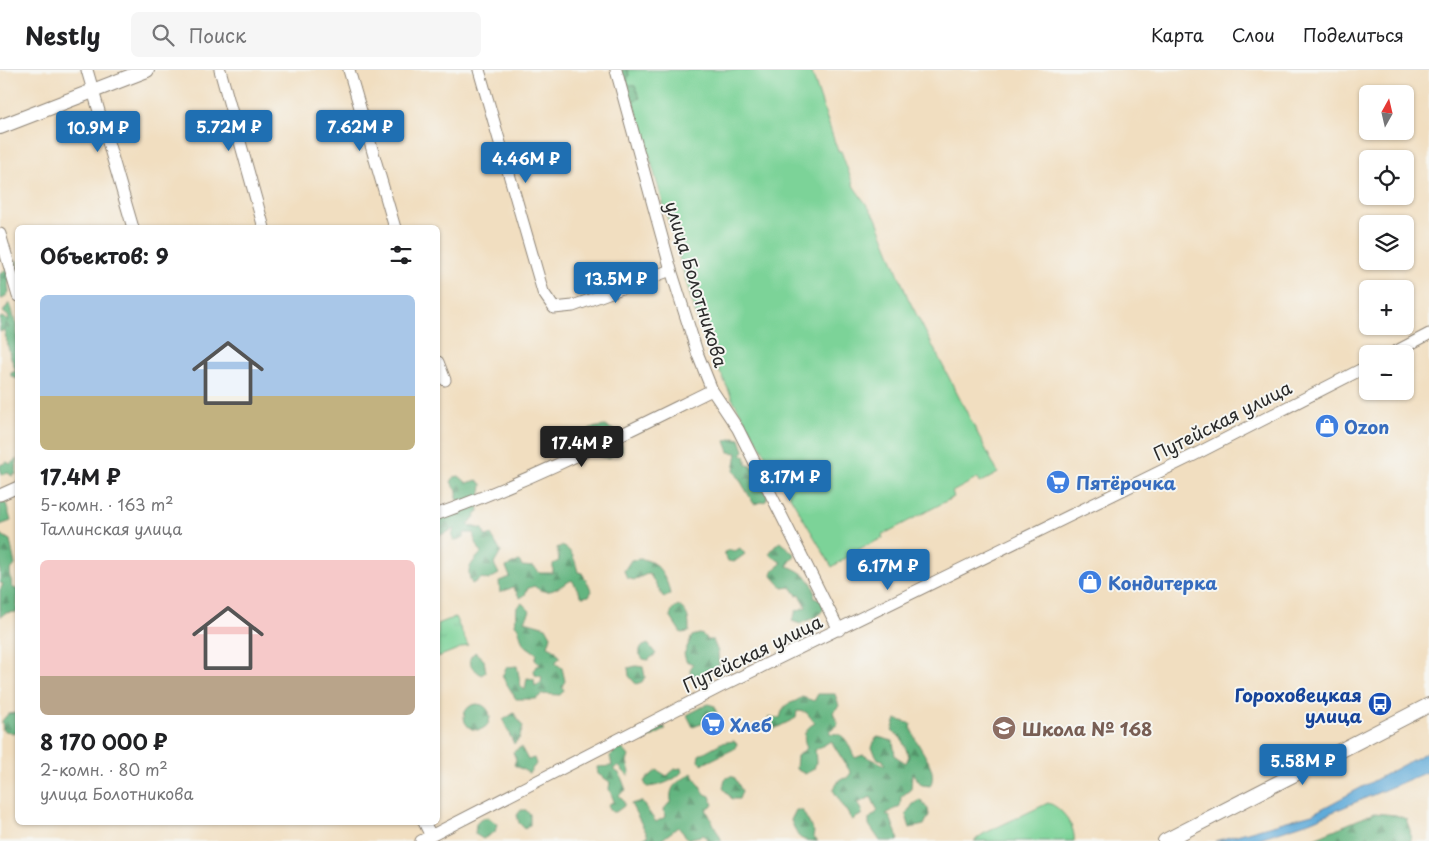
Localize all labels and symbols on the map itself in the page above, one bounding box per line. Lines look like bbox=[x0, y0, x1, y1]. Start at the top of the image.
north arrow bbox=[1359, 85, 1414, 140]
pin: 5.72M ₽ bbox=[183, 109, 275, 152]
pin: 7.62M ₽ bbox=[314, 109, 406, 152]
pin: 10.9M ₽ bbox=[52, 111, 144, 153]
pin: 4.46M ₽ bbox=[480, 142, 572, 184]
street label: улица Болотникова bbox=[659, 198, 735, 371]
pin: 13.5M ₽ bbox=[570, 262, 662, 304]
street label: Путейская улица bbox=[1148, 373, 1297, 467]
shop icon: Ozon bbox=[1314, 413, 1340, 439]
place label: Ozon bbox=[1344, 413, 1389, 440]
pin: 17.4M ₽ bbox=[536, 426, 628, 468]
pin: 8.17M ₽ bbox=[744, 460, 836, 502]
supermarket icon: Пятёрочка bbox=[1045, 469, 1071, 495]
place label: Пятёрочка bbox=[1076, 469, 1177, 496]
pin: 6.17M ₽ bbox=[842, 548, 934, 591]
shop icon: Кондитерка bbox=[1077, 569, 1103, 595]
place label: Кондитерка bbox=[1108, 569, 1217, 596]
street label: Путейская улица bbox=[677, 607, 827, 699]
place label: Гороховецкая улица bbox=[1234, 681, 1362, 729]
bus stop icon: Гороховецкая улица bbox=[1367, 691, 1393, 717]
supermarket icon: Хлеб bbox=[700, 711, 726, 737]
place label: Хлеб bbox=[730, 711, 772, 738]
school or university icon: Школа № 168 bbox=[991, 715, 1017, 741]
place label: Школа № 168 bbox=[1022, 715, 1152, 742]
pin: 5.58M ₽ bbox=[1257, 744, 1349, 786]

